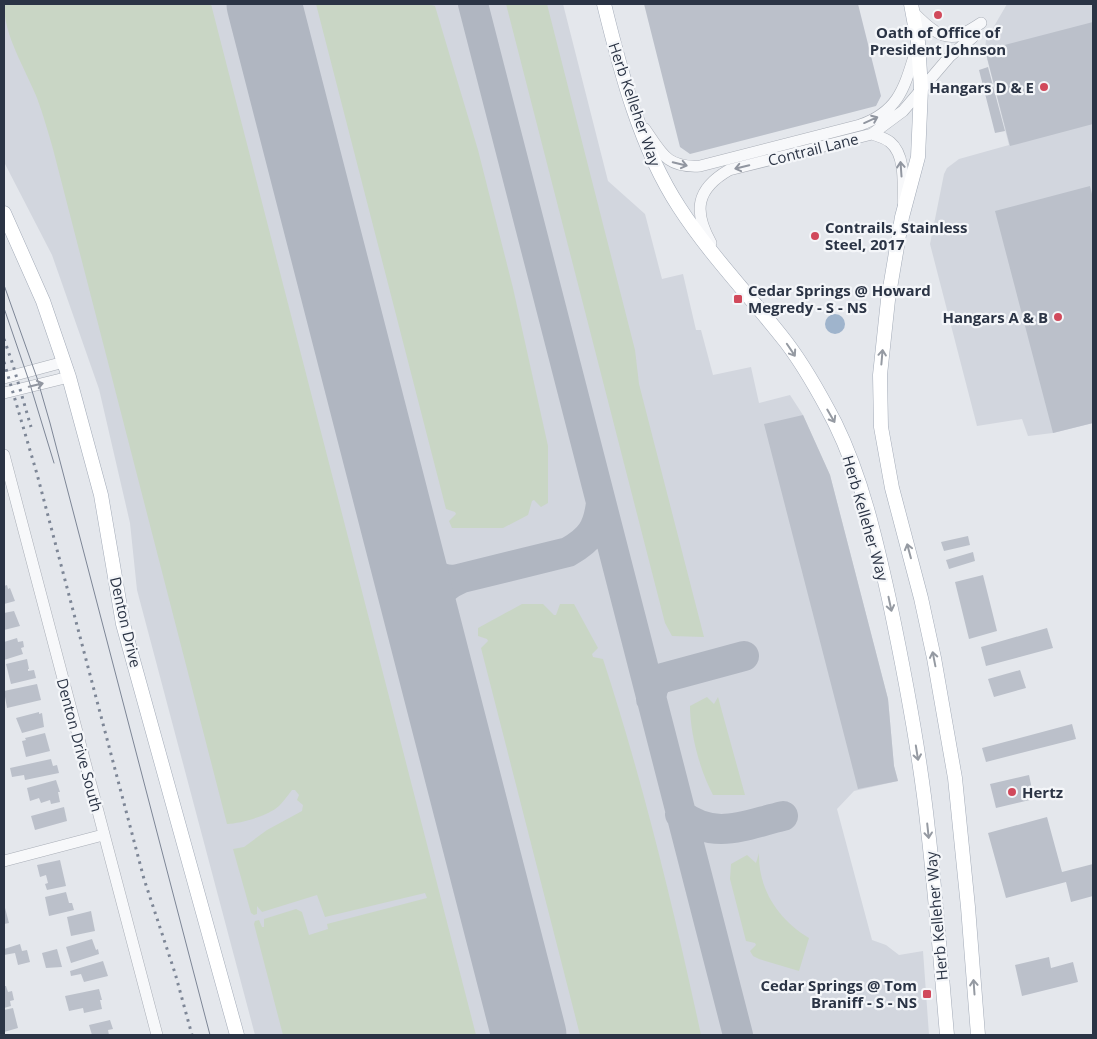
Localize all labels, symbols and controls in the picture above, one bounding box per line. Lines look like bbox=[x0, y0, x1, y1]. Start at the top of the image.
marker: Oath of Office of President Johnson bbox=[932, 9, 944, 21]
place label: Oath of Office of President Johnson bbox=[870, 22, 1006, 59]
street label: Herb Kelleher Way bbox=[604, 39, 666, 169]
place label: Hangars D & E bbox=[929, 77, 1034, 97]
marker: Hangars D & E bbox=[1038, 81, 1050, 93]
one-way arrow bbox=[864, 115, 879, 125]
street label: Contrail Lane bbox=[766, 128, 860, 170]
one-way arrow bbox=[672, 160, 688, 169]
one-way arrow bbox=[897, 161, 906, 177]
one-way arrow bbox=[735, 163, 751, 172]
place label: Contrails, Stainless Steel, 2017 bbox=[825, 217, 968, 254]
marker: Contrails, Stainless Steel, 2017 bbox=[809, 230, 821, 242]
place label: Cedar Springs @ Howard Megredy - S - NS bbox=[748, 280, 931, 317]
marker: Cedar Springs @ Howard Megredy - S - NS bbox=[732, 293, 744, 305]
place label: Hangars A & B bbox=[942, 307, 1048, 327]
marker: Hangars A & B bbox=[1052, 311, 1064, 323]
one-way arrow bbox=[786, 343, 797, 357]
one-way arrow bbox=[877, 349, 887, 365]
one-way arrow bbox=[28, 380, 44, 389]
one-way arrow bbox=[826, 408, 836, 423]
street label: Herb Kelleher Way bbox=[839, 453, 894, 584]
one-way arrow bbox=[903, 543, 913, 559]
street label: Denton Drive bbox=[106, 575, 146, 669]
one-way arrow bbox=[885, 595, 895, 611]
one-way arrow bbox=[928, 651, 938, 667]
street label: Denton Drive South bbox=[53, 676, 107, 814]
one-way arrow bbox=[913, 745, 923, 761]
place label: Hertz bbox=[1022, 782, 1063, 802]
marker: Hertz bbox=[1006, 786, 1018, 798]
one-way arrow bbox=[923, 822, 933, 838]
street label: Herb Kelleher Way bbox=[920, 850, 952, 981]
place label: Cedar Springs @ Tom Braniff - S - NS bbox=[760, 975, 917, 1012]
one-way arrow bbox=[969, 979, 979, 995]
marker: Cedar Springs @ Tom Braniff - S - NS bbox=[921, 988, 933, 1000]

